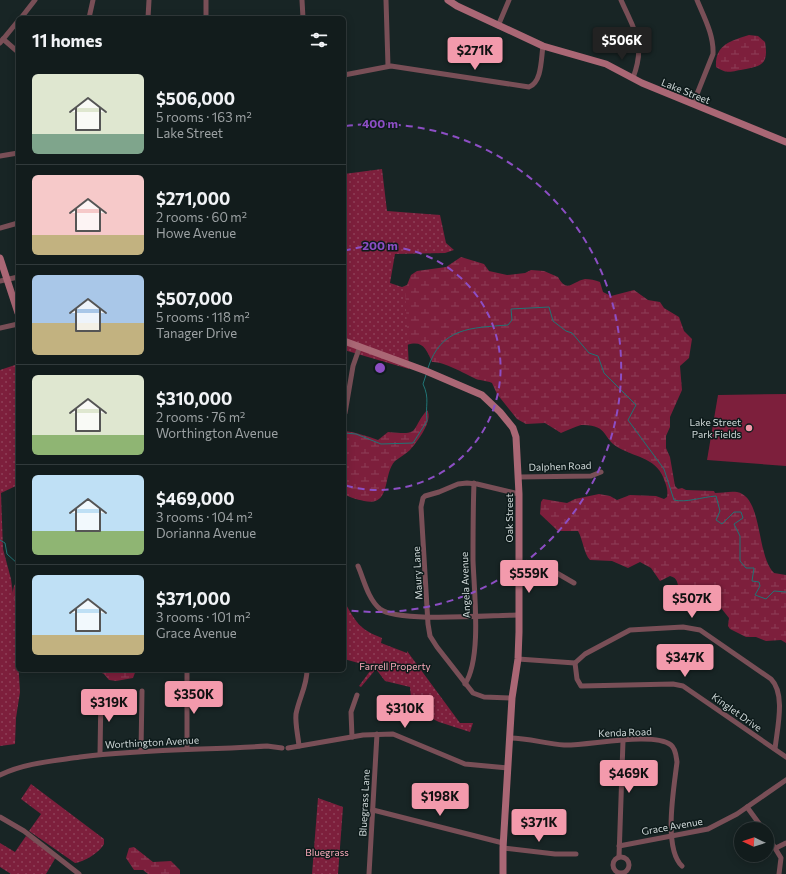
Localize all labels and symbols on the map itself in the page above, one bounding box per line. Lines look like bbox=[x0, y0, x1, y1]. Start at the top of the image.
pin: $506K bbox=[594, 27, 650, 61]
pin: $271K bbox=[447, 37, 503, 71]
street label: Lake Street bbox=[660, 76, 712, 106]
text: 400 m bbox=[362, 116, 398, 130]
text: 200 m bbox=[362, 238, 398, 252]
centre of rings bbox=[373, 361, 387, 375]
place label: Lake Street Park Fields bbox=[689, 416, 741, 440]
marker: Lake Street Park Fields bbox=[744, 423, 754, 433]
street label: Dalphen Road bbox=[528, 459, 592, 473]
street label: Oak Street bbox=[503, 493, 515, 543]
street label: Maury Lane bbox=[410, 546, 424, 600]
street label: Angela Avenue bbox=[458, 552, 472, 618]
pin: $559K bbox=[501, 560, 557, 594]
pin: $507K bbox=[664, 585, 720, 619]
pin: $347K bbox=[657, 644, 713, 678]
park label: Farrell Property bbox=[359, 660, 431, 672]
pin: $350K bbox=[166, 681, 222, 715]
pin: $319K bbox=[81, 689, 137, 723]
street label: Kinglet Drive bbox=[710, 690, 764, 734]
pin: $310K bbox=[377, 695, 433, 729]
street label: Kenda Road bbox=[598, 725, 652, 739]
street label: Worthington Avenue bbox=[105, 734, 199, 750]
pin: $469K bbox=[601, 760, 657, 794]
street label: Bluegrass Lane bbox=[356, 769, 372, 837]
pin: $198K bbox=[412, 783, 468, 817]
pin: $371K bbox=[511, 809, 567, 843]
street label: Grace Avenue bbox=[640, 815, 704, 837]
north arrow bbox=[734, 822, 774, 862]
park label: Bluegrass bbox=[305, 846, 349, 858]

